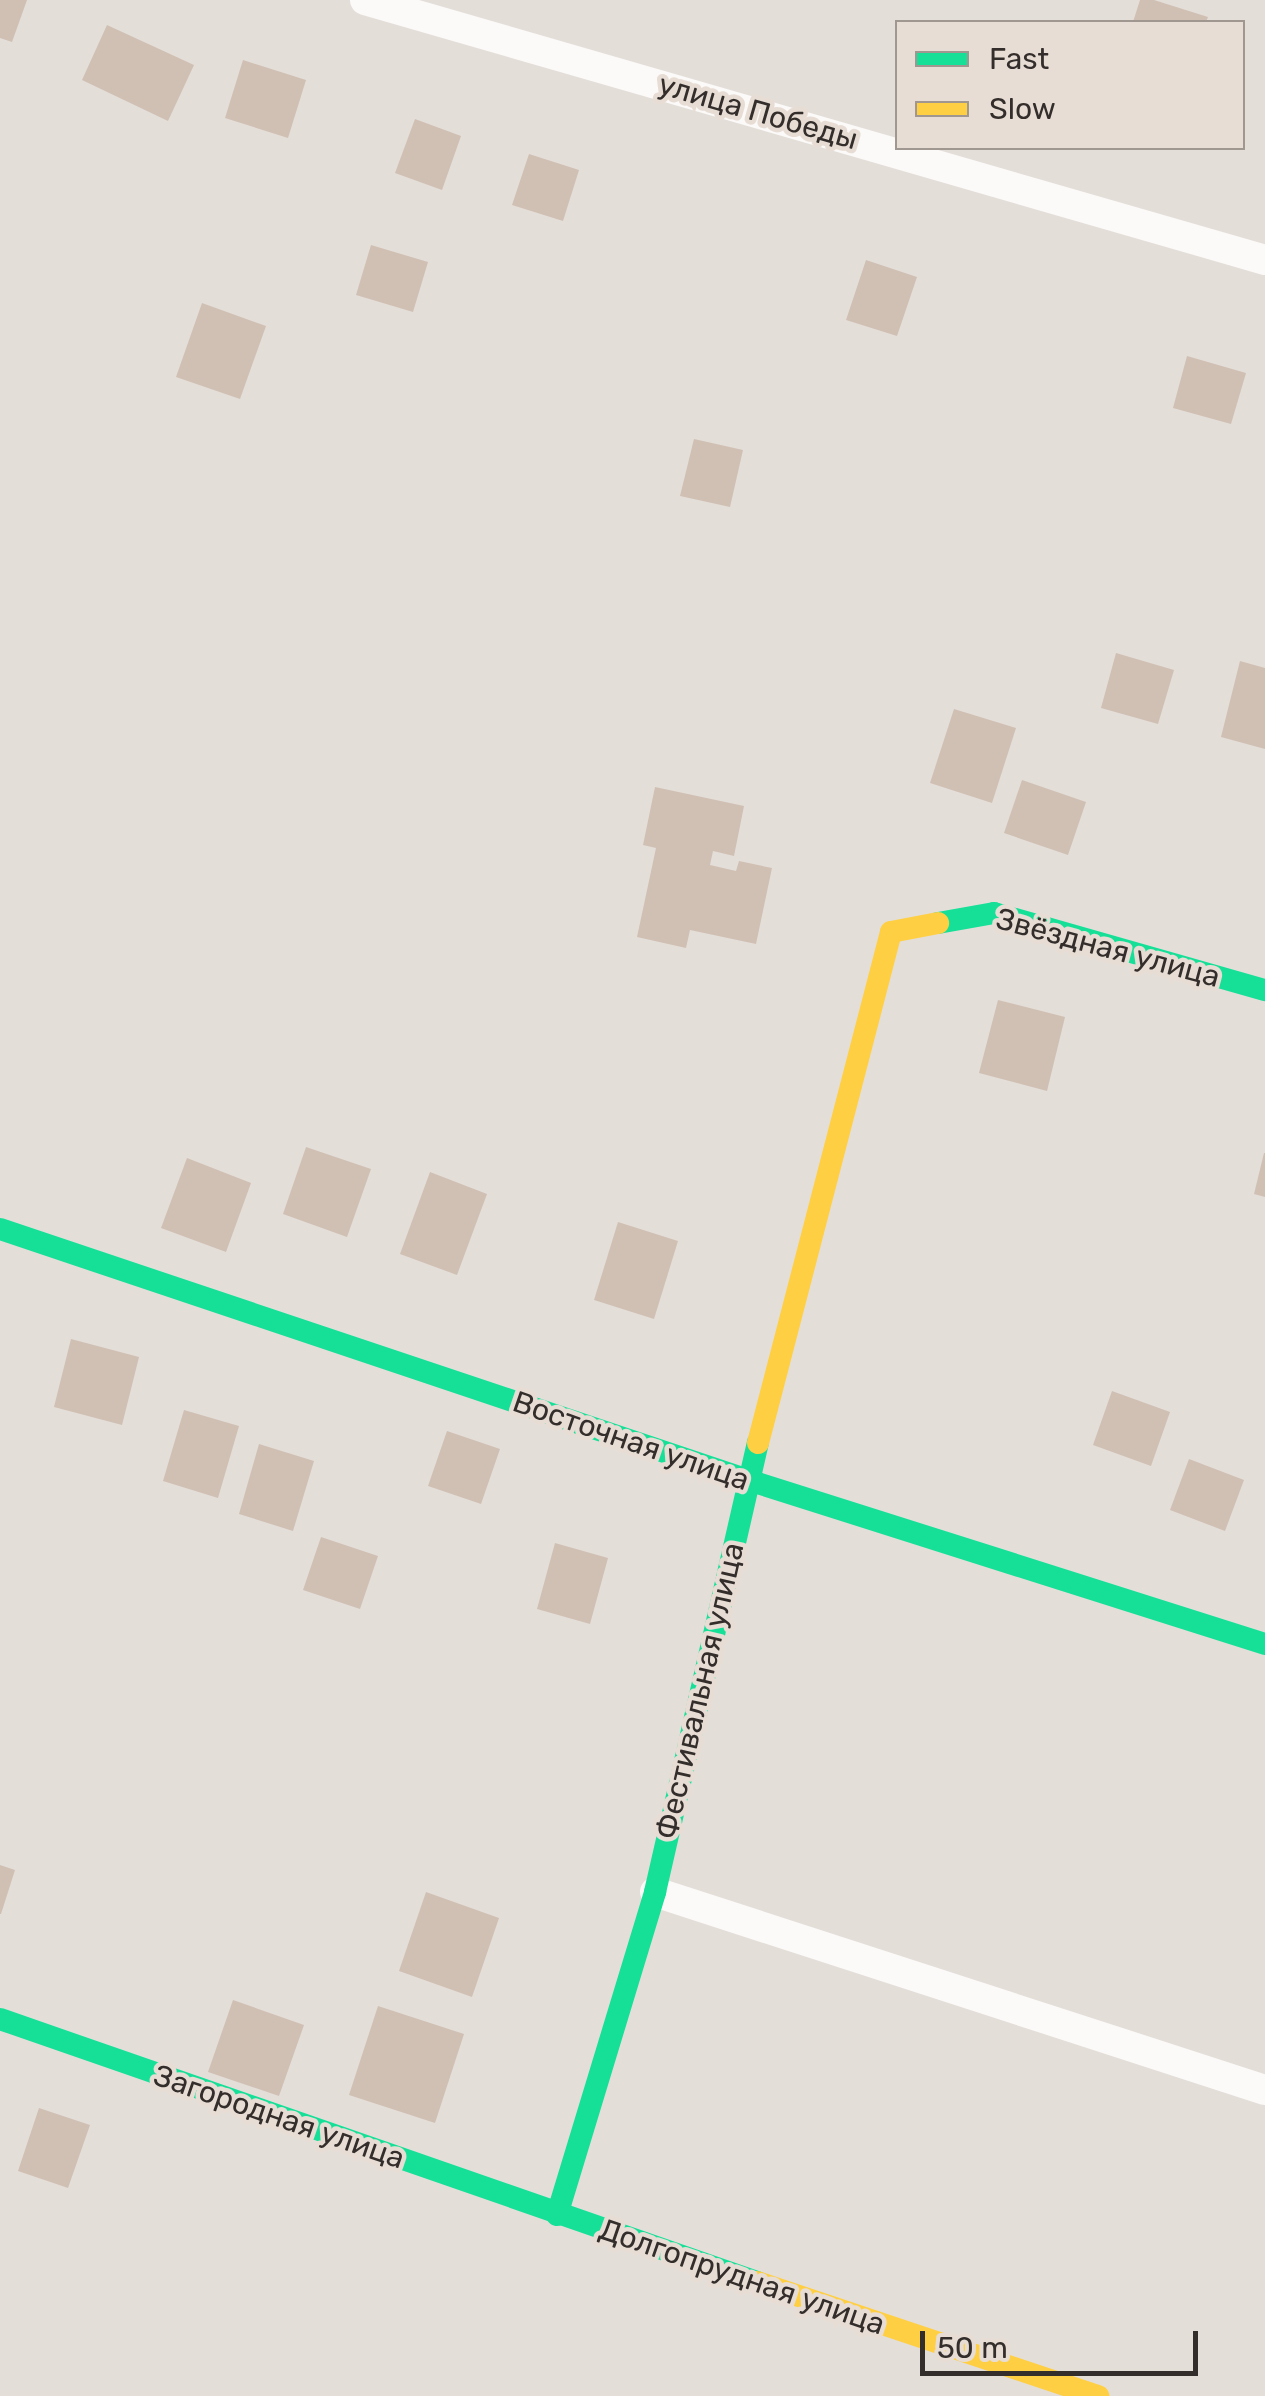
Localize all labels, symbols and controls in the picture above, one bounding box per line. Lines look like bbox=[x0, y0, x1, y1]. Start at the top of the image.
legend bbox=[895, 20, 1245, 150]
text: Fast bbox=[989, 41, 1049, 77]
street label: улица Победы bbox=[654, 66, 862, 158]
text: Slow bbox=[989, 91, 1056, 127]
street label: Звёздная улица bbox=[992, 901, 1224, 995]
street label: Восточная улица bbox=[508, 1384, 754, 1498]
street label: Фестивальная улица bbox=[648, 1539, 752, 1843]
street label: Загородная улица bbox=[149, 2057, 409, 2177]
street label: Долгопрудная улица bbox=[594, 2211, 890, 2343]
scale bar bbox=[925, 2311, 1202, 2373]
text: 50 m bbox=[937, 2330, 1008, 2366]

